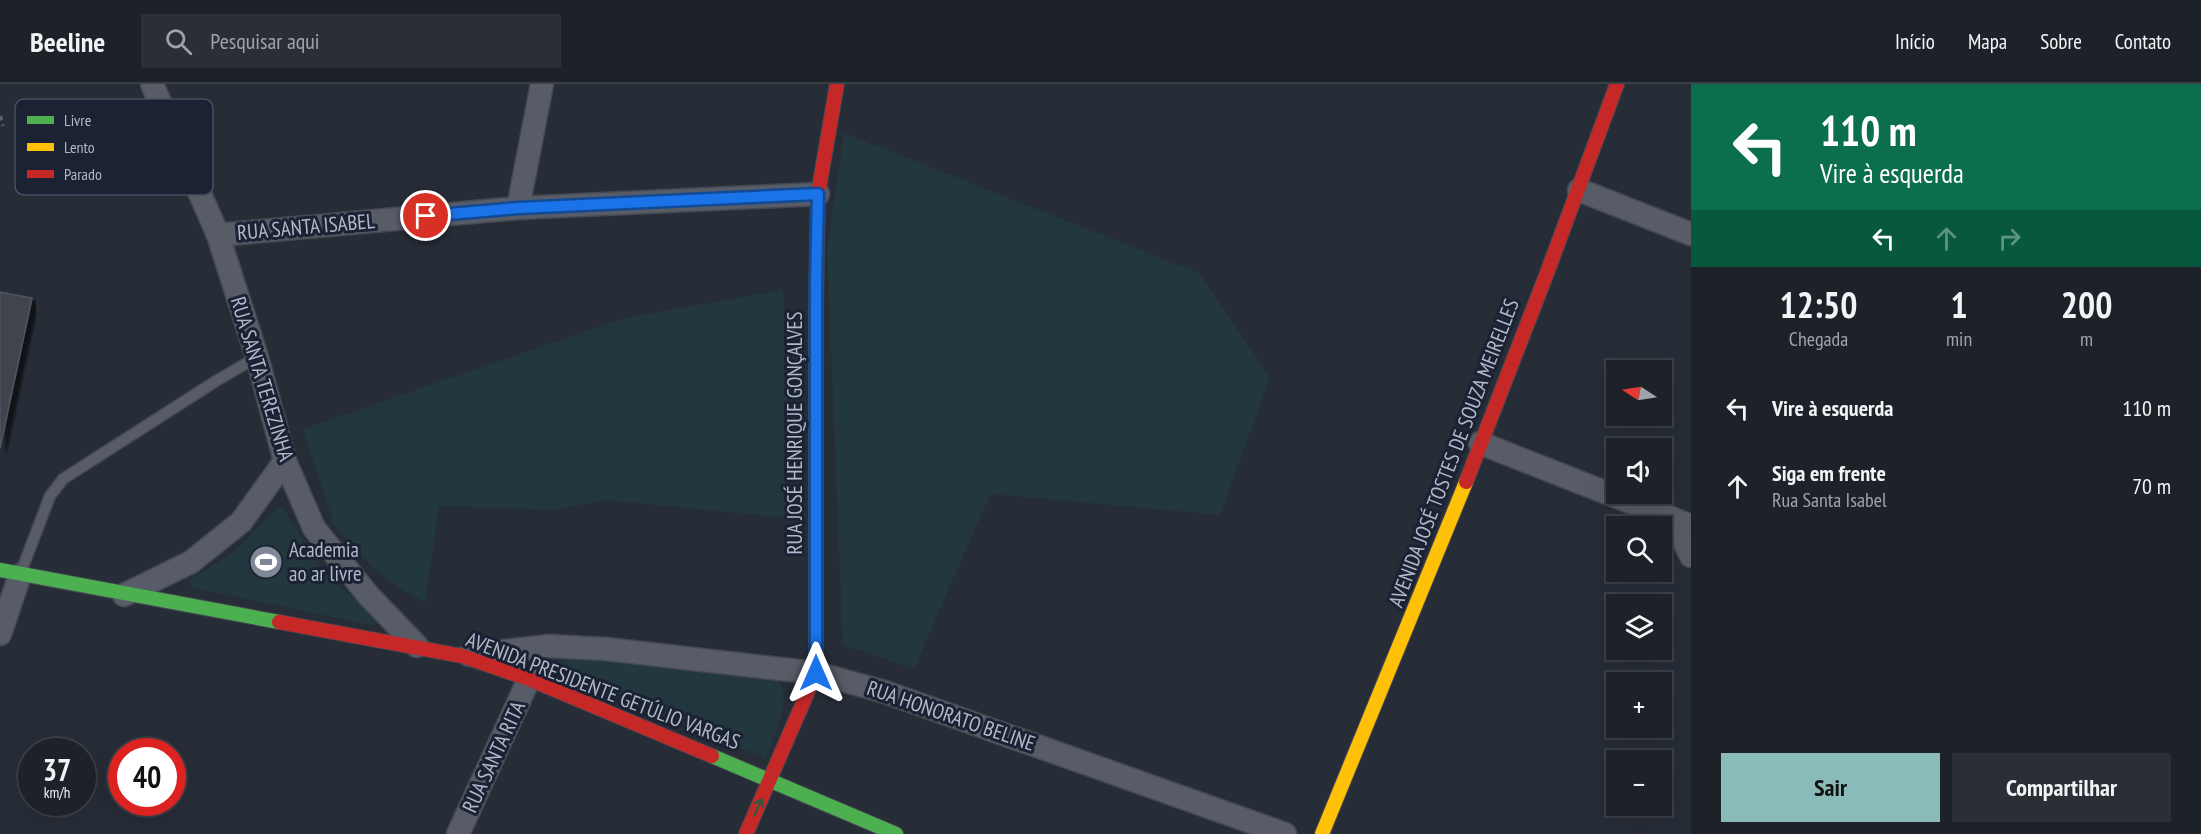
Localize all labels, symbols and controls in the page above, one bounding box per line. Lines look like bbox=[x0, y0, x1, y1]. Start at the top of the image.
search box bbox=[141, 14, 561, 68]
text: Beeline bbox=[30, 23, 105, 60]
icon: search bbox=[162, 25, 195, 58]
text: Pesquisar aqui bbox=[210, 27, 320, 55]
text: Início bbox=[1895, 28, 1935, 55]
text: Mapa bbox=[1968, 28, 2007, 55]
text: Sobre bbox=[2040, 28, 2082, 55]
text: Contato bbox=[2115, 28, 2171, 55]
legend bbox=[15, 99, 213, 195]
text: 110 m bbox=[1820, 103, 1917, 158]
icon: left bbox=[1721, 108, 1799, 186]
text: Livre bbox=[64, 110, 91, 130]
text: Lento bbox=[64, 137, 95, 157]
text: Vire à esquerda bbox=[1820, 156, 1964, 190]
text: Parado bbox=[64, 164, 102, 184]
pin bbox=[400, 190, 451, 241]
icon: arrive bbox=[409, 199, 442, 232]
street label: RUA SANTA ISABEL bbox=[236, 207, 376, 246]
icon: left bbox=[1867, 222, 1900, 255]
icon: ahead bbox=[1930, 222, 1963, 255]
icon: right bbox=[1993, 222, 2026, 255]
text: 12:50 bbox=[1780, 281, 1857, 328]
text: 1 bbox=[1950, 281, 1968, 328]
text: 200 bbox=[2061, 281, 2112, 328]
street label: RUA SANTA TEREZINHA bbox=[225, 293, 300, 464]
street label: AVENIDA JOSÉ TOSTES DE SOUZA MEIRELLES bbox=[1382, 295, 1525, 611]
street label: RUA JOSÉ HENRIQUE GONÇALVES bbox=[781, 311, 808, 555]
text: Chegada bbox=[1789, 326, 1848, 352]
text: min bbox=[1946, 326, 1972, 352]
text: m bbox=[2080, 326, 2093, 352]
north arrow bbox=[1606, 360, 1672, 426]
map controls bbox=[1606, 360, 1672, 816]
icon: left bbox=[1721, 392, 1754, 425]
text: Vire à esquerda bbox=[1772, 394, 1893, 422]
text: 110 m bbox=[2122, 394, 2171, 422]
button: sound bbox=[1606, 438, 1672, 504]
text: Siga em frente bbox=[1772, 459, 1886, 487]
icon: ahead bbox=[1721, 470, 1754, 503]
text: 70 m bbox=[2132, 472, 2171, 500]
text: Rua Santa Isabel bbox=[1772, 487, 1887, 513]
button: search bbox=[1606, 516, 1672, 582]
place label: Academia ao ar livre bbox=[289, 536, 362, 587]
sports icon: Academia ao ar livre bbox=[248, 544, 284, 580]
button: layers bbox=[1606, 594, 1672, 660]
street label: AVENIDA PRESIDENTE GETÚLIO VARGAS bbox=[462, 626, 744, 755]
position arrow bbox=[784, 641, 848, 705]
button: + bbox=[1606, 672, 1672, 738]
street label: RUA HONORATO BELINE bbox=[864, 674, 1039, 757]
street label: RUA SANTA RITA bbox=[456, 697, 531, 817]
speed limit sign: 40 bbox=[108, 738, 186, 816]
text: 37 bbox=[43, 750, 71, 789]
button: − bbox=[1606, 750, 1672, 816]
button: Sair bbox=[1721, 753, 1940, 822]
button: Compartilhar bbox=[1952, 753, 2171, 822]
text: km/h bbox=[44, 783, 70, 802]
one-way arrow bbox=[753, 799, 765, 817]

